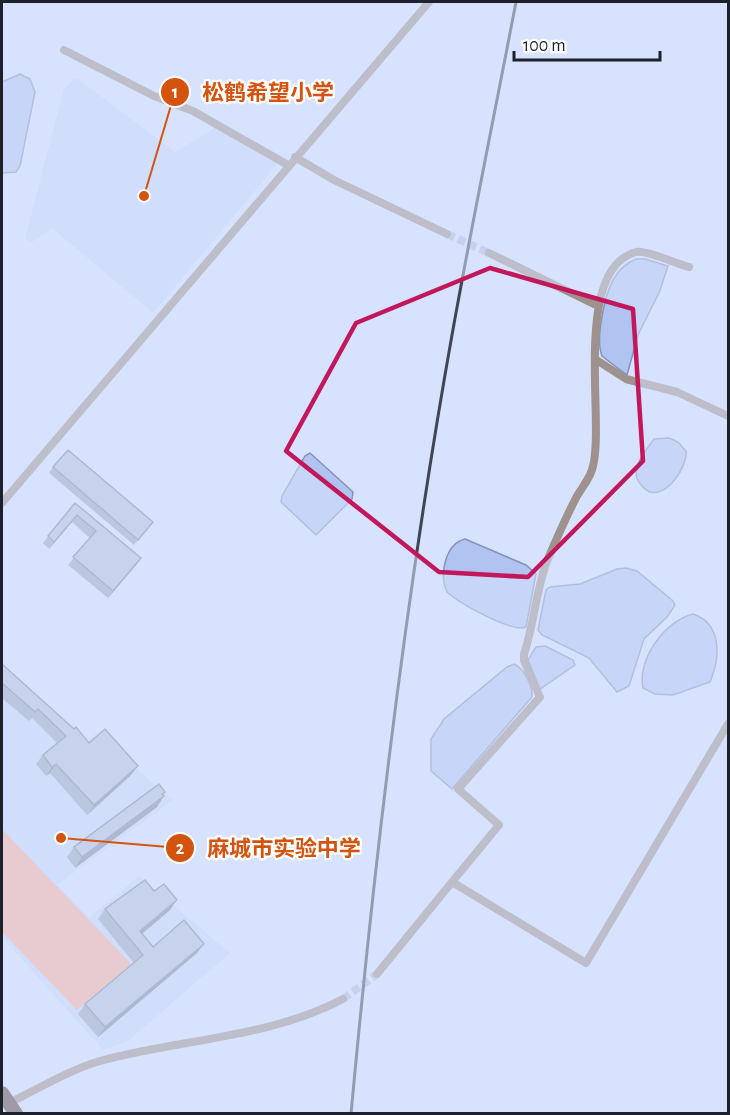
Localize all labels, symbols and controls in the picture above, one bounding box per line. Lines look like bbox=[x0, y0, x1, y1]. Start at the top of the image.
scale bar bbox=[514, 24, 660, 62]
text: 100 m bbox=[523, 37, 566, 55]
callout: 松鹤希望小学 bbox=[160, 72, 346, 112]
text: 松鹤希望小学 bbox=[202, 81, 334, 104]
text: 1 bbox=[172, 84, 178, 102]
callout: 麻城市实验中学 bbox=[165, 828, 373, 868]
text: 麻城市实验中学 bbox=[207, 837, 361, 860]
text: 2 bbox=[176, 840, 185, 858]

